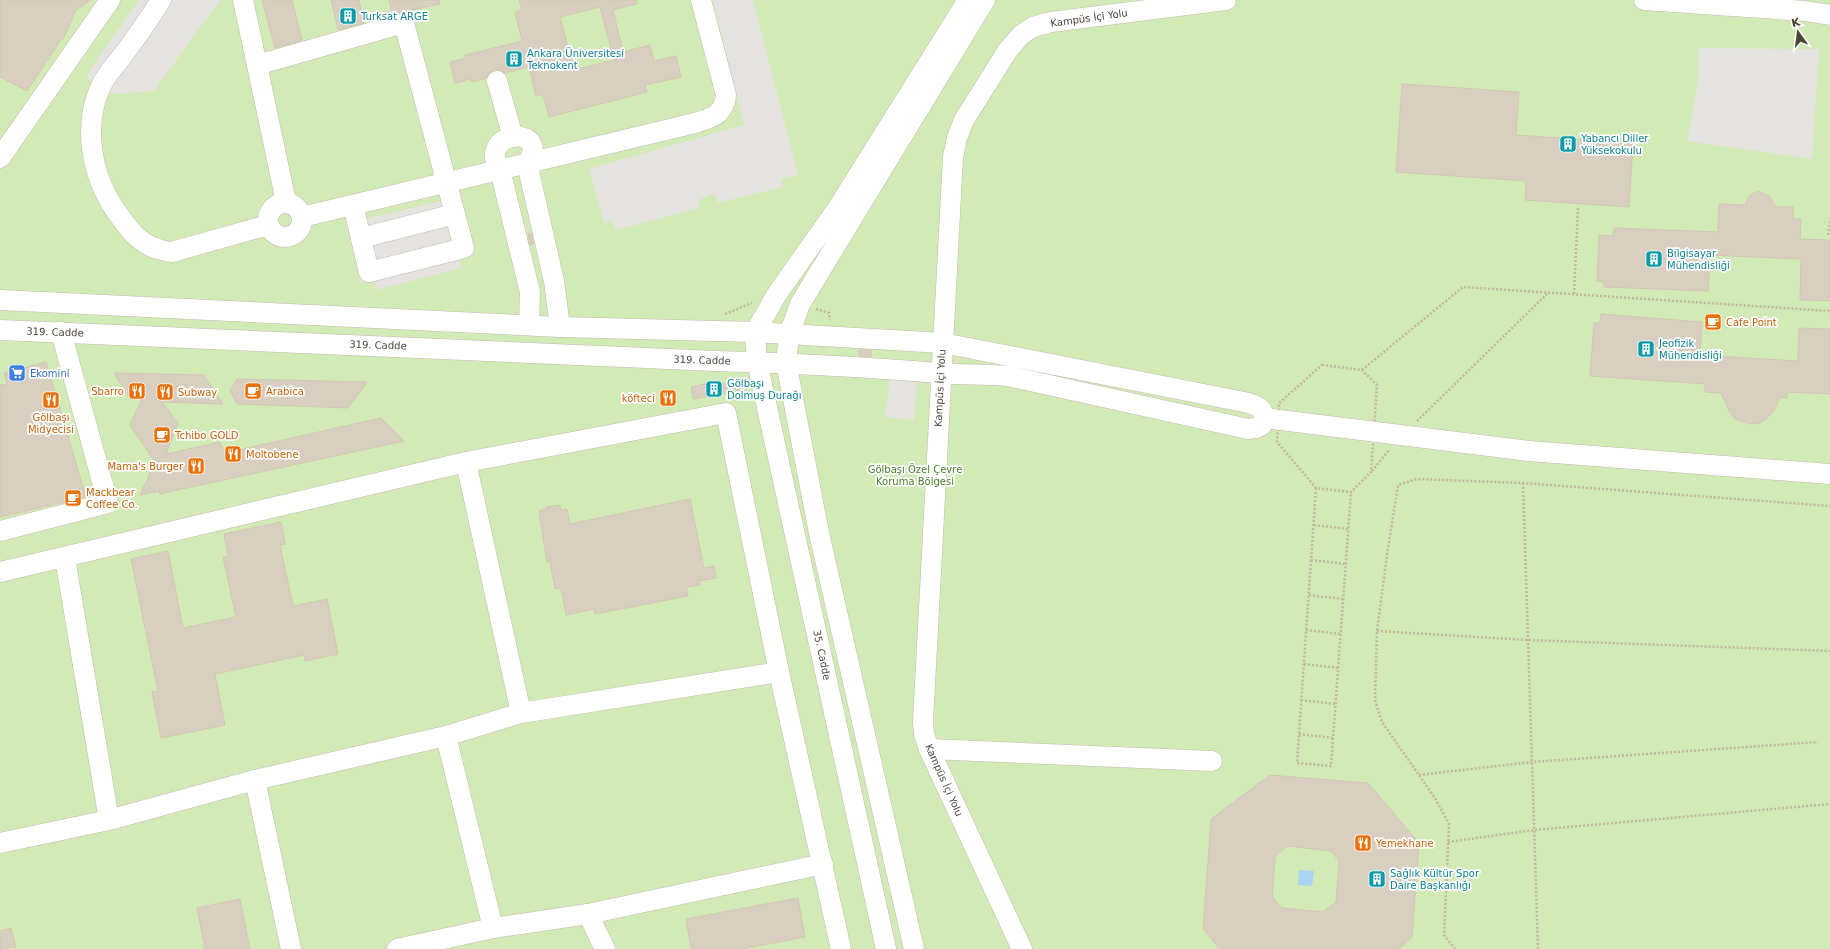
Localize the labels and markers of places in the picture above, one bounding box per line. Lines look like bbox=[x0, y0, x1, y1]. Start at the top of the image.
building icon: Turksat ARGE bbox=[338, 6, 358, 26]
place label: Turksat ARGE bbox=[360, 11, 428, 22]
place label: Ankara Üniversitesi Teknokent bbox=[526, 47, 624, 71]
building icon: Ankara Üniversitesi Teknokent bbox=[504, 49, 524, 69]
place label: Yabancı Diller Yüksekokulu bbox=[1580, 133, 1649, 156]
building icon: Yabancı Diller Yüksekokulu bbox=[1558, 134, 1578, 154]
place label: Bilgisayar Mühendisliği bbox=[1667, 248, 1730, 271]
building icon: Bilgisayar Mühendisliği bbox=[1644, 249, 1664, 269]
cafe icon: Cafe Point bbox=[1703, 312, 1723, 332]
place label: Cafe Point bbox=[1726, 317, 1777, 328]
place label: Jeofizik Mühendisliği bbox=[1658, 338, 1722, 361]
building icon: Jeofizik Mühendisliği bbox=[1636, 339, 1656, 359]
supermarket icon: Ekomini bbox=[7, 363, 27, 383]
place label: Ekomini bbox=[30, 368, 70, 379]
place label: Gölbaşı Dolmuş Durağı bbox=[727, 378, 801, 401]
building icon: Gölbaşı Dolmuş Durağı bbox=[704, 379, 724, 399]
restaurant icon: Sbarro bbox=[127, 381, 147, 401]
cafe icon: Arabica bbox=[243, 381, 263, 401]
restaurant icon: Subway bbox=[155, 382, 175, 402]
place label: Sbarro bbox=[91, 386, 124, 397]
place label: Arabica bbox=[266, 386, 304, 397]
place label: Subway bbox=[178, 387, 217, 398]
restaurant icon: köfteci bbox=[658, 388, 678, 408]
restaurant icon: Gölbaşı Midyecisi bbox=[41, 390, 61, 410]
place label: köfteci bbox=[622, 393, 655, 404]
place label: Gölbaşı Midyecisi bbox=[28, 412, 74, 435]
cafe icon: Tchibo GOLD bbox=[152, 425, 172, 445]
place label: Tchibo GOLD bbox=[174, 430, 239, 441]
restaurant icon: Moltobene bbox=[223, 444, 243, 464]
place label: Moltobene bbox=[246, 449, 299, 460]
restaurant icon: Mama's Burger bbox=[186, 456, 206, 476]
place label: Mama's Burger bbox=[107, 461, 184, 472]
place label: Mackbear Coffee Co. bbox=[86, 487, 138, 510]
cafe icon: Mackbear Coffee Co. bbox=[63, 488, 83, 508]
restaurant icon: Yemekhane bbox=[1353, 833, 1373, 853]
place label: Yemekhane bbox=[1375, 838, 1434, 849]
place label: Sağlık Kültür Spor Daire Başkanlığı bbox=[1390, 868, 1480, 891]
building icon: Sağlık Kültür Spor Daire Başkanlığı bbox=[1367, 869, 1387, 889]

